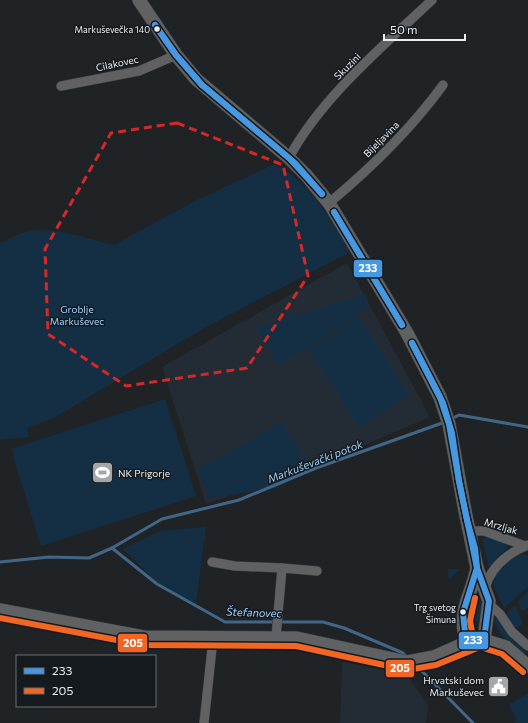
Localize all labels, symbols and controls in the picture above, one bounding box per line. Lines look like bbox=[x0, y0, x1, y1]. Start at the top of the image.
scale bar bbox=[384, 16, 465, 42]
text: 50 m bbox=[390, 22, 418, 36]
place label: Markuševečka 140 bbox=[74, 24, 150, 35]
marker: Markuševečka 140 bbox=[152, 24, 162, 34]
street label: Skuzini bbox=[331, 50, 363, 82]
street label: Cilakovec bbox=[95, 53, 140, 73]
street label: Bijeljavina bbox=[361, 119, 401, 159]
line badge: 233 bbox=[353, 259, 383, 278]
text: 233 bbox=[358, 261, 378, 274]
park label: Groblje Markuševec bbox=[50, 303, 104, 327]
water label: Markuševački potok bbox=[266, 436, 365, 485]
sports icon: NK Prigorje bbox=[90, 460, 116, 486]
place label: NK Prigorje bbox=[118, 467, 170, 479]
street label: Mrzljak bbox=[483, 516, 520, 537]
place label: Trg svetog Šimuna bbox=[414, 602, 456, 625]
water label: Štefanovec bbox=[226, 604, 283, 619]
marker: Trg svetog Šimuna bbox=[458, 607, 468, 617]
line badge: 233 bbox=[458, 631, 489, 650]
line badge: 205 bbox=[117, 633, 148, 653]
text: 233 bbox=[463, 633, 483, 646]
text: 205 bbox=[123, 636, 143, 649]
legend bbox=[16, 655, 156, 707]
line badge: 205 bbox=[385, 659, 415, 678]
text: 205 bbox=[390, 661, 410, 674]
text: 233 bbox=[52, 663, 72, 677]
public building icon: Hrvatski dom Markuševec bbox=[486, 673, 512, 699]
place label: Hrvatski dom Markuševec bbox=[423, 674, 484, 698]
text: 205 bbox=[52, 683, 73, 697]

